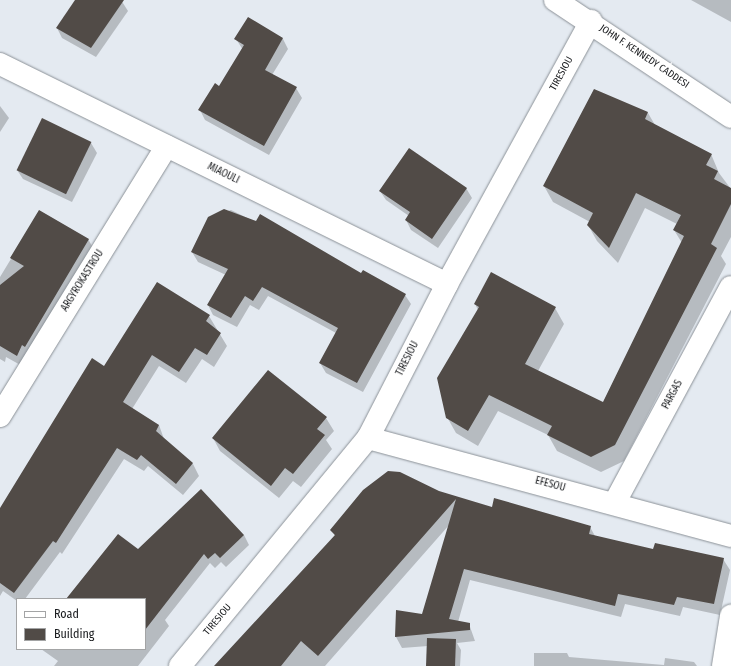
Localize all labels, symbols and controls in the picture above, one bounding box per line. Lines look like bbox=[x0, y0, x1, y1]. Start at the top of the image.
street label: JOHN F. KENNEDY CADDESI bbox=[597, 23, 691, 91]
street label: TIRESIOU bbox=[548, 55, 576, 93]
street label: MIAOULI bbox=[205, 161, 241, 187]
street label: ARGYROKASTROU bbox=[59, 248, 107, 314]
street label: TIRESIOU bbox=[394, 340, 422, 378]
street label: PARGAS bbox=[660, 378, 686, 412]
street label: EFESOU bbox=[534, 475, 566, 495]
legend bbox=[16, 598, 146, 650]
street label: TIRESIOU bbox=[202, 602, 234, 638]
text: Road bbox=[54, 607, 79, 621]
text: Building bbox=[54, 627, 94, 641]

